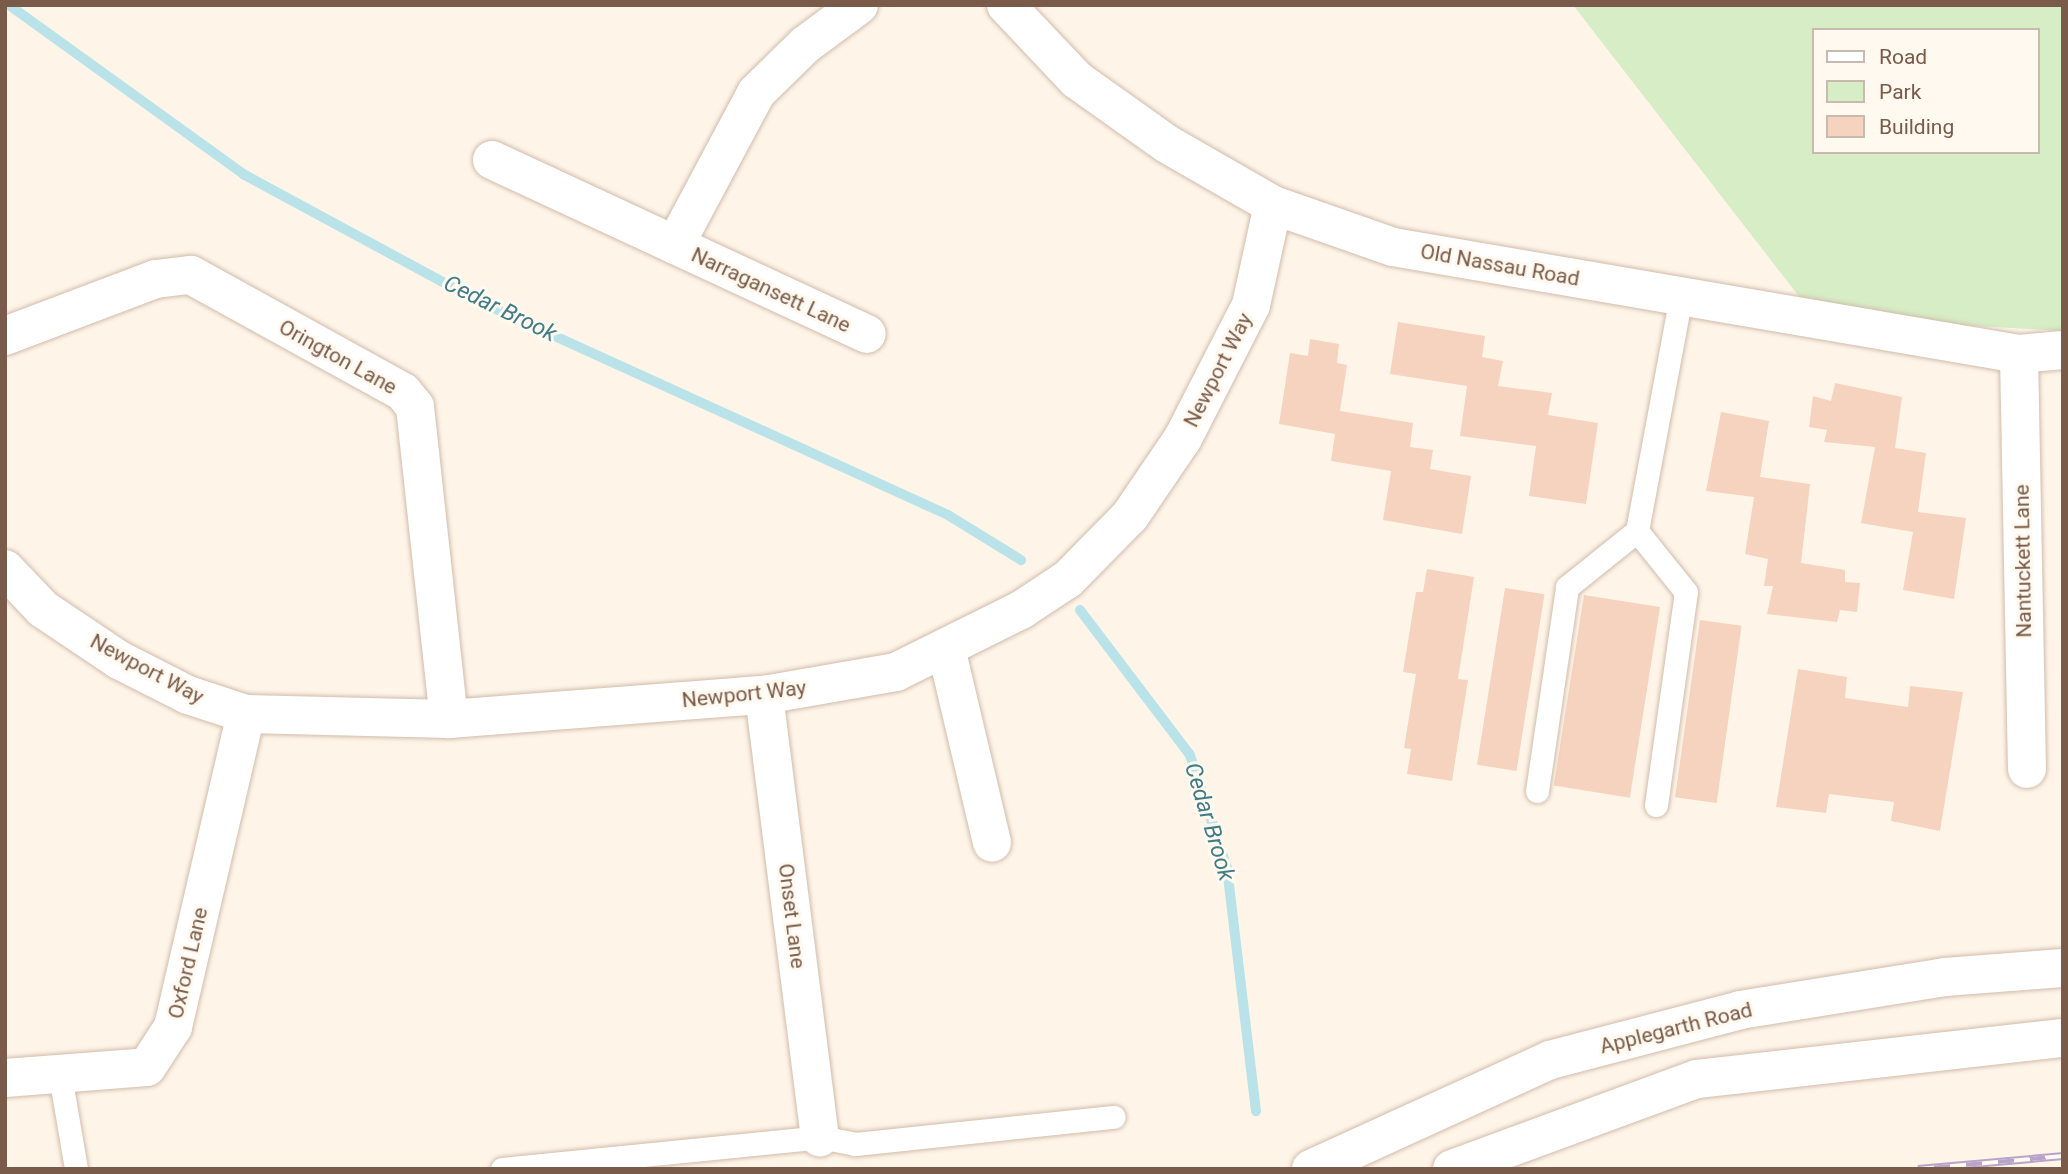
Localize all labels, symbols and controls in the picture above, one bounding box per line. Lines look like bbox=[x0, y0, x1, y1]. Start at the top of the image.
legend bbox=[1812, 28, 2040, 154]
text: Road bbox=[1879, 45, 1927, 69]
text: Park bbox=[1879, 80, 1921, 104]
text: Building bbox=[1879, 115, 1954, 139]
street label: Old Nassau Road bbox=[1418, 239, 1582, 291]
street label: Narragansett Lane bbox=[687, 242, 855, 338]
water label: Cedar Brook bbox=[439, 270, 561, 348]
street label: Newport Way bbox=[1178, 309, 1258, 431]
street label: Orington Lane bbox=[275, 314, 401, 400]
street label: Nantuckett Lane bbox=[2009, 484, 2037, 638]
street label: Newport Way bbox=[86, 629, 208, 709]
street label: Newport Way bbox=[681, 675, 807, 713]
water label: Cedar Brook bbox=[1178, 760, 1240, 884]
street label: Onset Lane bbox=[773, 862, 811, 970]
street label: Oxford Lane bbox=[163, 905, 213, 1021]
street label: Applegarth Road bbox=[1597, 997, 1755, 1059]

